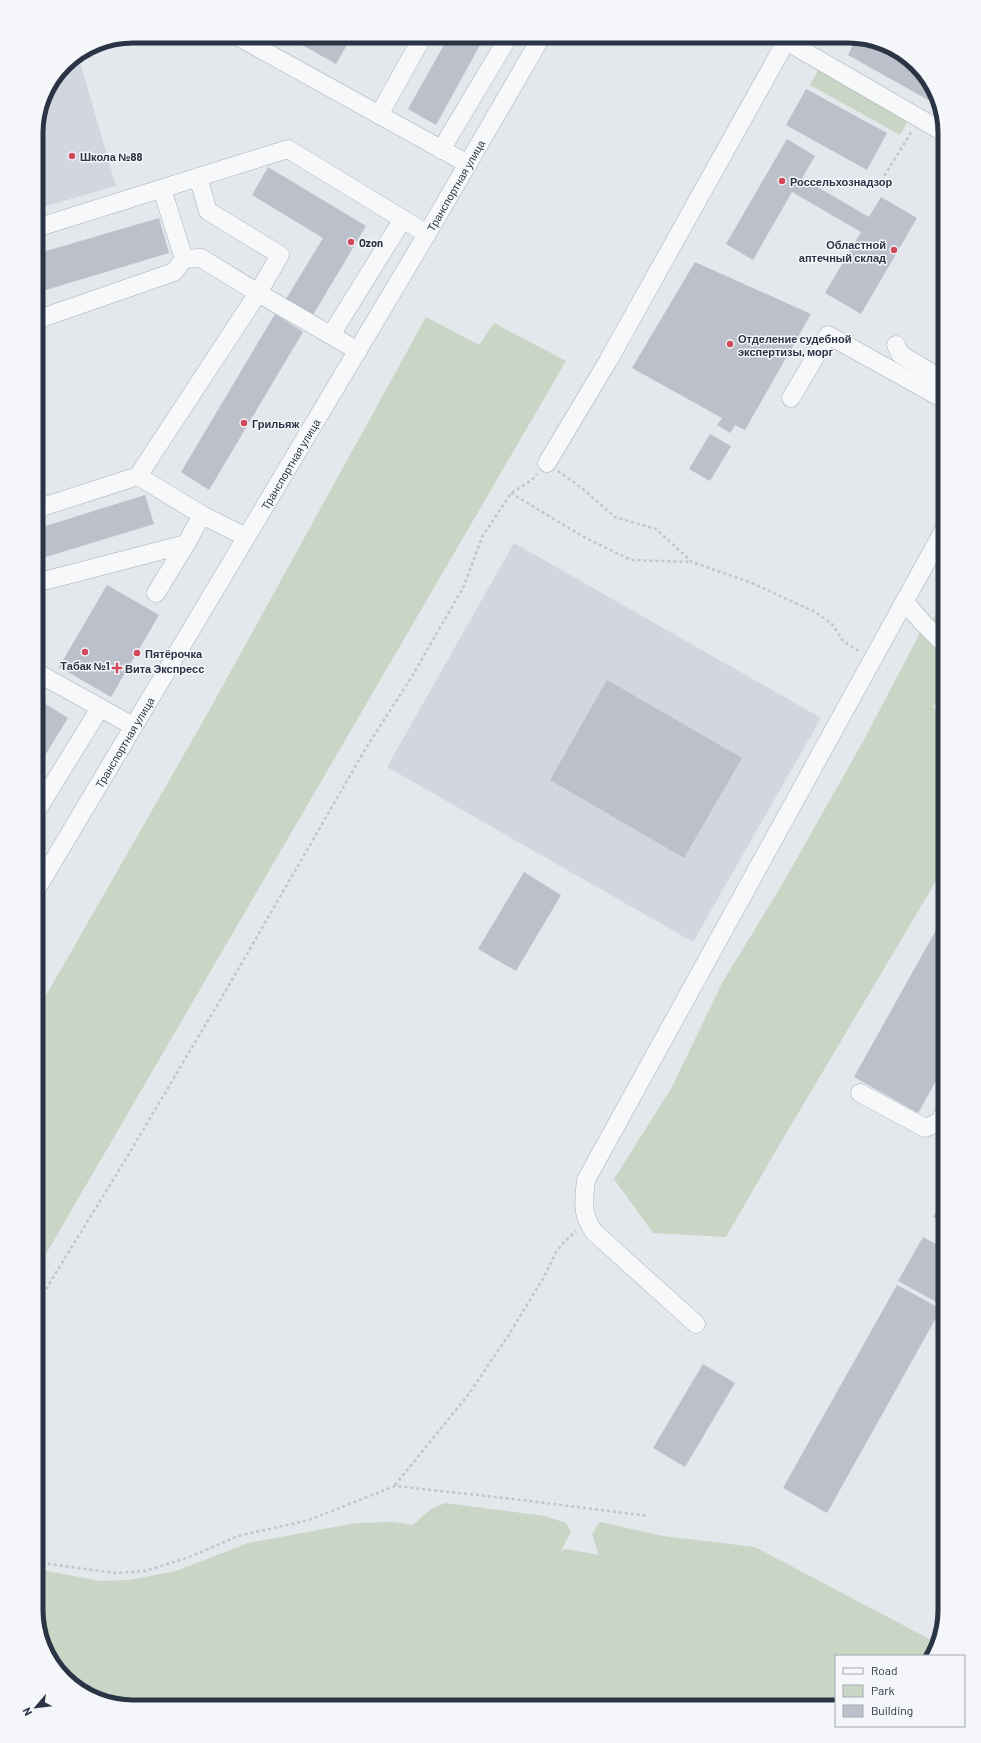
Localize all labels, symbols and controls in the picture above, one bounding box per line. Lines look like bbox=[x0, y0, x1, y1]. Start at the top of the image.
street label: Транспортная улица bbox=[424, 136, 487, 233]
place label: Школа №88 bbox=[80, 150, 142, 163]
marker: Школа №88 bbox=[67, 151, 77, 161]
place label: Россельхознадзор bbox=[790, 175, 892, 188]
marker: Россельхознадзор bbox=[777, 176, 787, 186]
place label: Ozon bbox=[359, 236, 383, 249]
marker: Ozon bbox=[346, 237, 356, 247]
place label: Областной аптечный склад bbox=[799, 238, 886, 264]
marker: Областной аптечный склад bbox=[889, 245, 899, 255]
place label: Отделение судебной экспертизы, морг bbox=[738, 332, 851, 358]
marker: Отделение судебной экспертизы, морг bbox=[725, 339, 735, 349]
street label: Транспортная улица bbox=[258, 415, 323, 512]
place label: Грильяж bbox=[252, 417, 299, 430]
marker: Грильяж bbox=[239, 418, 249, 428]
marker: Табак №1 bbox=[80, 647, 90, 657]
place label: Пятёрочка bbox=[145, 647, 203, 660]
marker: Пятёрочка bbox=[132, 648, 142, 658]
place label: Табак №1 bbox=[60, 659, 110, 672]
place label: Вита Экспресс bbox=[125, 662, 204, 675]
marker: Вита Экспресс bbox=[112, 663, 122, 673]
street label: Транспортная улица bbox=[92, 694, 157, 790]
legend bbox=[835, 1655, 965, 1727]
text: Road bbox=[871, 1663, 898, 1677]
text: Park bbox=[871, 1683, 895, 1697]
north arrow bbox=[16, 1687, 56, 1727]
text: Building bbox=[871, 1703, 913, 1717]
text: N bbox=[19, 1706, 34, 1718]

